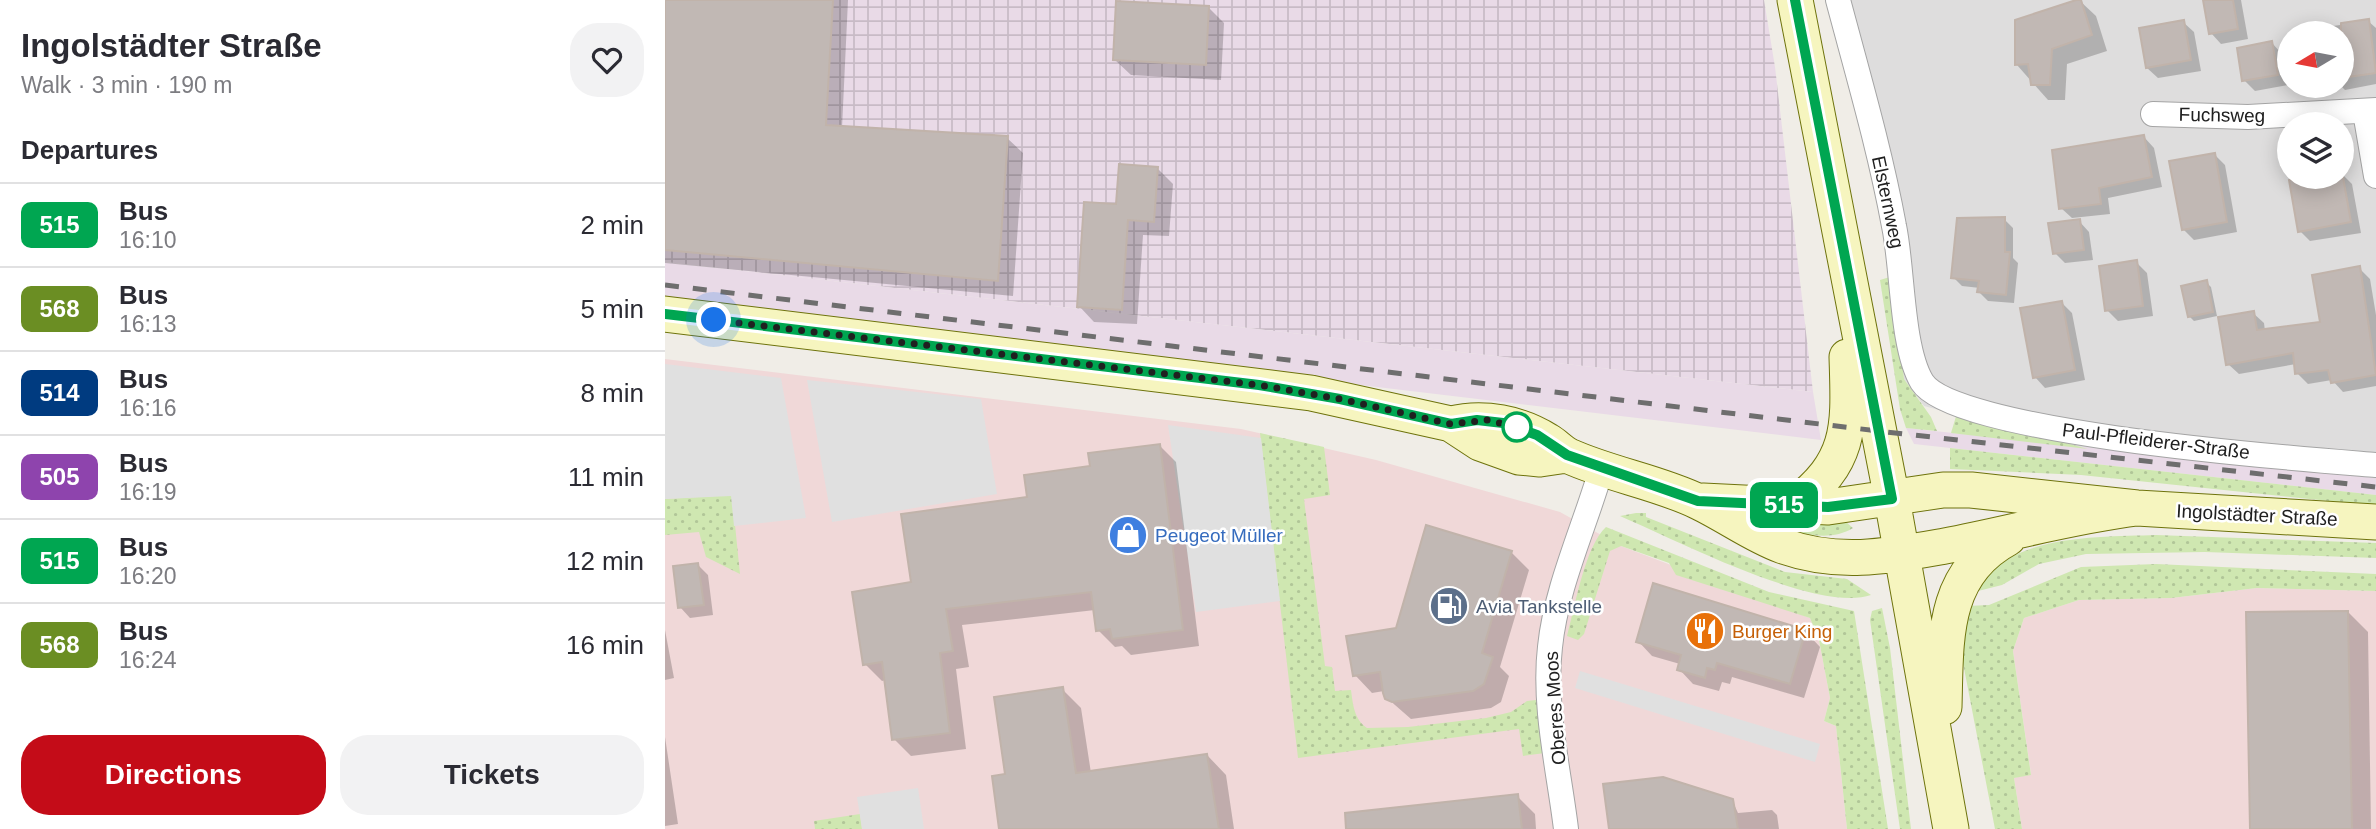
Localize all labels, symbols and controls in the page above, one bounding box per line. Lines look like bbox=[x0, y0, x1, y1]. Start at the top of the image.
north arrow bbox=[2277, 21, 2354, 98]
map controls bbox=[2277, 21, 2354, 189]
button: heart bbox=[570, 23, 644, 97]
text: Ingolstädter Straße bbox=[21, 27, 322, 64]
text: Walk · 3 min · 190 m bbox=[21, 72, 232, 98]
street label: Fuchsweg bbox=[2179, 104, 2265, 126]
button: layers bbox=[2277, 112, 2354, 189]
text: Departures bbox=[21, 135, 158, 165]
street label: Elsternweg bbox=[1868, 154, 1908, 250]
text: Bus bbox=[119, 196, 168, 226]
text: 2 min bbox=[580, 210, 644, 240]
text: 515 bbox=[39, 211, 80, 238]
text: 16:10 bbox=[119, 227, 177, 253]
text: Bus bbox=[119, 280, 168, 310]
text: 5 min bbox=[580, 294, 644, 324]
text: 568 bbox=[39, 295, 80, 322]
your location bbox=[696, 302, 731, 337]
text: 16:13 bbox=[119, 311, 177, 337]
text: Bus bbox=[119, 364, 168, 394]
text: 8 min bbox=[580, 378, 644, 408]
text: 514 bbox=[39, 379, 80, 406]
text: 16:16 bbox=[119, 395, 177, 421]
unlabelled marker bbox=[1502, 412, 1532, 442]
street label: Paul-Pfleiderer-Straße bbox=[2061, 419, 2251, 463]
text: Bus bbox=[119, 448, 168, 478]
text: 11 min bbox=[568, 462, 644, 492]
text: 505 bbox=[39, 463, 80, 490]
text: 16:19 bbox=[119, 479, 177, 505]
line badge: 515 bbox=[1744, 482, 1824, 528]
text: 515 bbox=[1764, 491, 1804, 518]
street label: Ingolstädter Straße bbox=[2176, 500, 2338, 530]
shop icon: Peugeot Müller bbox=[1107, 514, 1149, 556]
place label: Peugeot Müller bbox=[1155, 525, 1283, 546]
text: Bus bbox=[119, 532, 168, 562]
text: 12 min bbox=[566, 546, 644, 576]
text: 515 bbox=[39, 547, 80, 574]
text: 16:20 bbox=[119, 563, 177, 589]
fuel station icon: Avia Tankstelle bbox=[1428, 585, 1470, 627]
place label: Avia Tankstelle bbox=[1476, 596, 1602, 617]
restaurant icon: Burger King bbox=[1684, 610, 1726, 652]
text: Bus bbox=[119, 616, 168, 646]
place label: Burger King bbox=[1732, 621, 1832, 642]
text: 16 min bbox=[566, 630, 644, 660]
text: 568 bbox=[39, 631, 80, 658]
text: 16:24 bbox=[119, 647, 177, 673]
street label: Oberes Moos bbox=[1541, 650, 1569, 766]
button: Directions bbox=[21, 735, 326, 815]
button: Tickets bbox=[340, 735, 644, 815]

